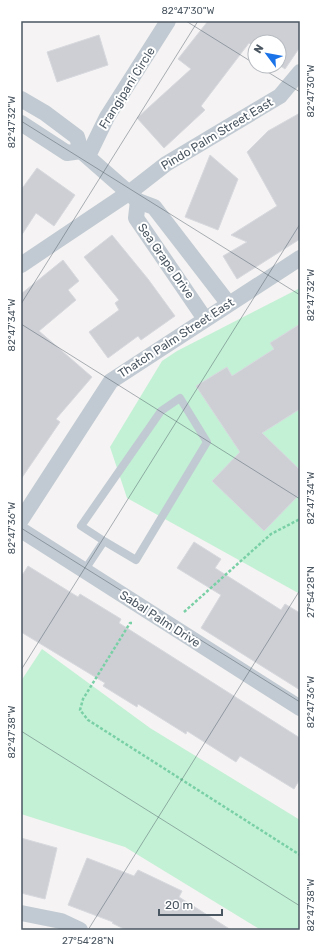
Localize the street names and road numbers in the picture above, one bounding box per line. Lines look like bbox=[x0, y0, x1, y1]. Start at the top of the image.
street label: Frangipani Circle bbox=[96, 44, 158, 131]
street label: Pindo Palm Street East bbox=[159, 95, 276, 173]
street label: Sea Grape Drive bbox=[135, 221, 197, 302]
street label: Thatch Palm Street East bbox=[115, 295, 237, 381]
street label: Sabal Palm Drive bbox=[117, 588, 203, 650]

